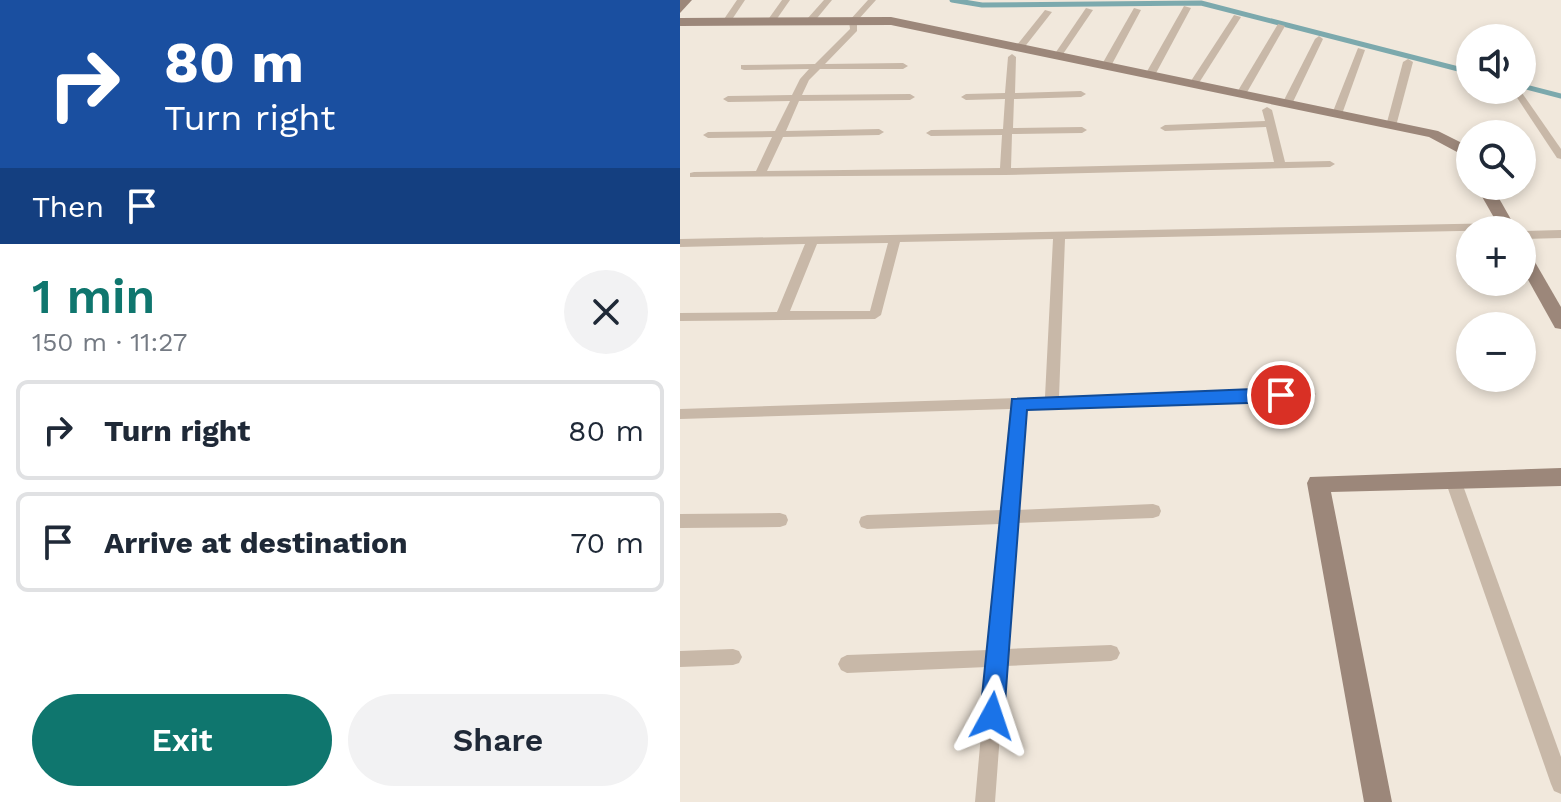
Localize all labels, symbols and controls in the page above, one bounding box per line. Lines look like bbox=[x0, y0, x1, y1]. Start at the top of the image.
map controls bbox=[1456, 24, 1536, 392]
button: sound bbox=[1456, 24, 1536, 104]
text: 80 m bbox=[164, 30, 304, 96]
icon: right bbox=[32, 32, 136, 136]
text: Turn right bbox=[164, 97, 335, 139]
button: search bbox=[1456, 120, 1536, 200]
icon: arrive bbox=[120, 184, 164, 228]
text: Then bbox=[32, 189, 104, 224]
button: + bbox=[1456, 216, 1536, 296]
text: 1 min bbox=[32, 268, 155, 325]
button: close bbox=[564, 270, 648, 354]
button: − bbox=[1456, 312, 1536, 392]
text: 150 m · 11:27 bbox=[32, 327, 187, 357]
pin bbox=[1247, 361, 1315, 429]
icon: arrive bbox=[1259, 373, 1303, 417]
icon: right bbox=[36, 408, 80, 452]
text: Turn right bbox=[104, 413, 250, 448]
text: 80 m bbox=[568, 413, 644, 448]
icon: arrive bbox=[36, 520, 80, 564]
text: Arrive at destination bbox=[104, 525, 408, 560]
text: 70 m bbox=[570, 525, 644, 560]
position arrow bbox=[950, 674, 1034, 758]
button: Exit bbox=[32, 694, 332, 786]
button: Share bbox=[348, 694, 648, 786]

